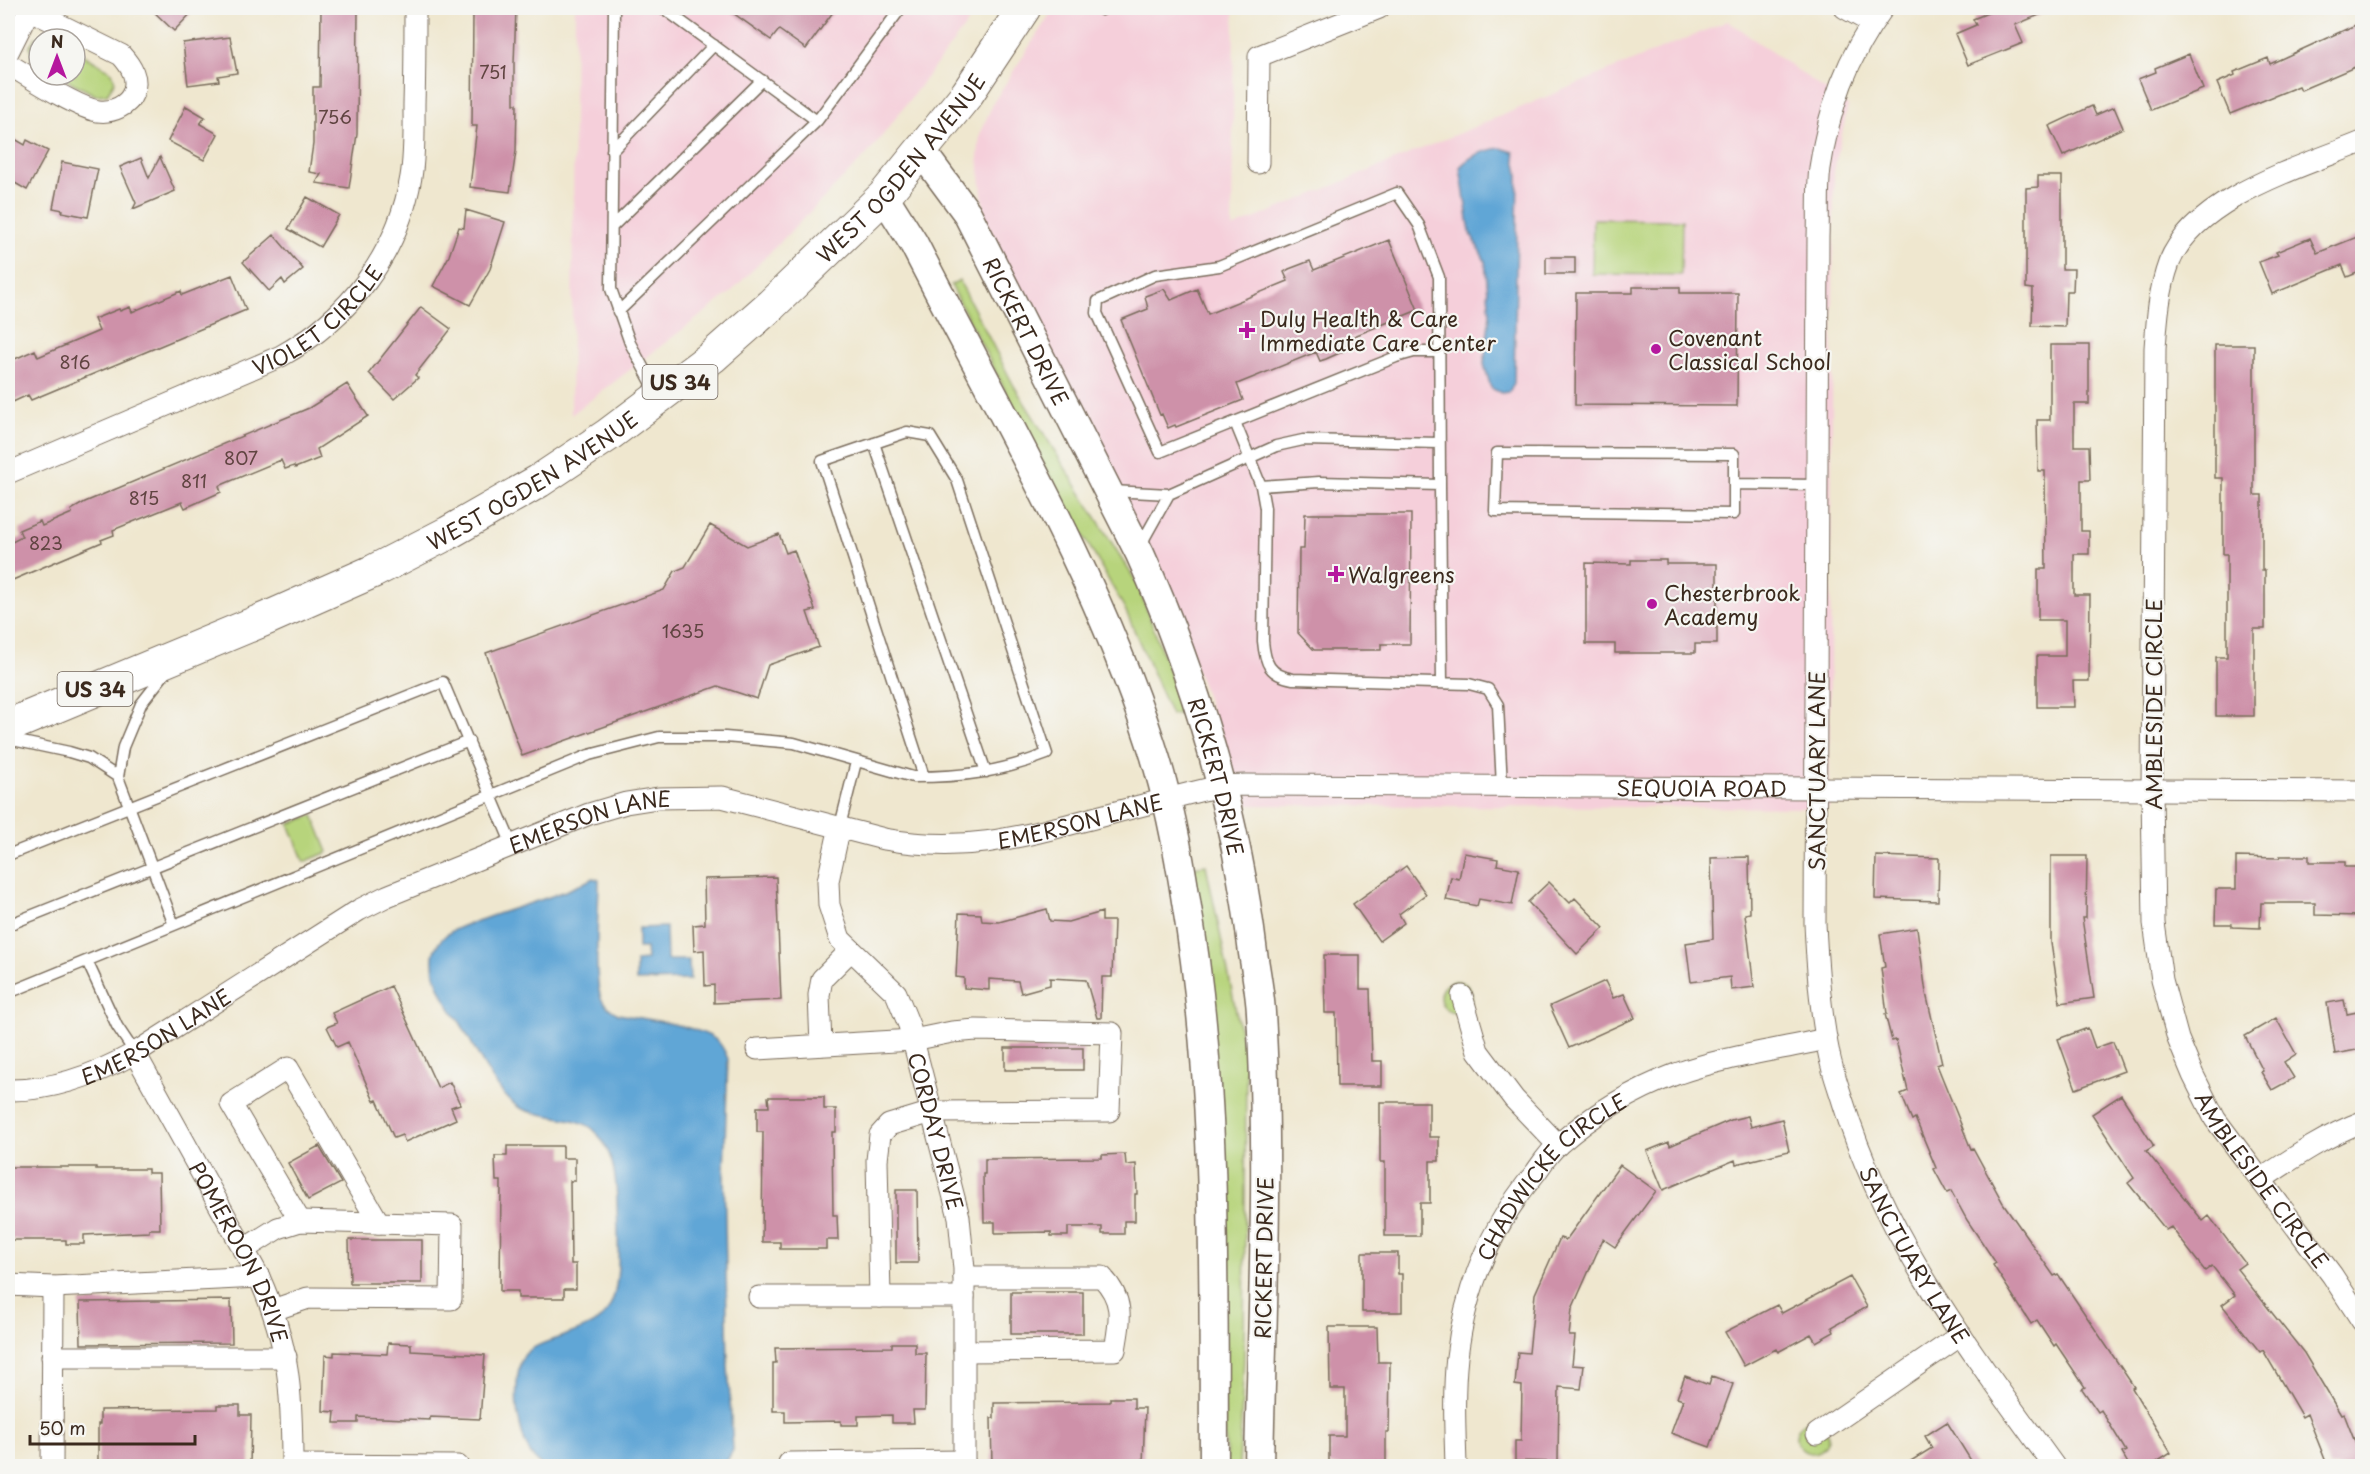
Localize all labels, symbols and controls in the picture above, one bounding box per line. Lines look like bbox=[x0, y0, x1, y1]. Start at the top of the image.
north arrow bbox=[27, 27, 87, 87]
text: N bbox=[51, 29, 63, 53]
house number: 751 bbox=[479, 58, 507, 85]
street label: WEST OGDEN AVENUE bbox=[808, 67, 993, 270]
house number: 756 bbox=[318, 103, 352, 130]
street label: RICKERT DRIVE bbox=[976, 251, 1078, 411]
street label: VIOLET CIRCLE bbox=[247, 258, 390, 383]
place label: Duly Health & Care Immediate Care Center bbox=[1260, 302, 1496, 358]
marker: Duly Health & Care Immediate Care Center bbox=[1238, 321, 1256, 339]
place label: Covenant Classical School bbox=[1668, 321, 1831, 377]
marker: Covenant Classical School bbox=[1649, 342, 1663, 356]
house number: 816 bbox=[60, 348, 90, 375]
road number: US 34 bbox=[642, 365, 718, 399]
street label: WEST OGDEN AVENUE bbox=[421, 402, 644, 557]
house number: 807 bbox=[224, 444, 258, 471]
house number: 811 bbox=[181, 467, 207, 494]
house number: 815 bbox=[129, 484, 159, 511]
house number: 823 bbox=[29, 529, 63, 556]
place label: Walgreens bbox=[1348, 558, 1455, 590]
marker: Walgreens bbox=[1329, 567, 1343, 581]
place label: Chesterbrook Academy bbox=[1664, 576, 1800, 632]
marker: Chesterbrook Academy bbox=[1645, 597, 1659, 611]
street label: AMBLESIDE CIRCLE bbox=[2137, 598, 2169, 810]
house number: 1635 bbox=[662, 617, 704, 644]
street label: SANCTUARY LANE bbox=[1800, 671, 1832, 871]
road number: US 34 bbox=[58, 672, 132, 706]
street label: RICKERT DRIVE bbox=[1181, 693, 1253, 858]
street label: SEQUOIA ROAD bbox=[1616, 771, 1787, 804]
street label: EMERSON LANE bbox=[504, 782, 671, 861]
street label: EMERSON LANE bbox=[995, 785, 1166, 856]
street label: EMERSON LANE bbox=[76, 980, 237, 1092]
street label: CORDAY DRIVE bbox=[901, 1049, 972, 1213]
street label: CHADWICKE CIRCLE bbox=[1468, 1084, 1632, 1266]
street label: AMBLESIDE CIRCLE bbox=[2188, 1086, 2337, 1275]
street label: POMEROON DRIVE bbox=[182, 1155, 297, 1346]
street label: SANCTUARY LANE bbox=[1852, 1161, 1978, 1350]
street label: RICKERT DRIVE bbox=[1246, 1177, 1280, 1339]
scale bar bbox=[30, 1408, 195, 1446]
text: 50 m bbox=[39, 1414, 86, 1441]

